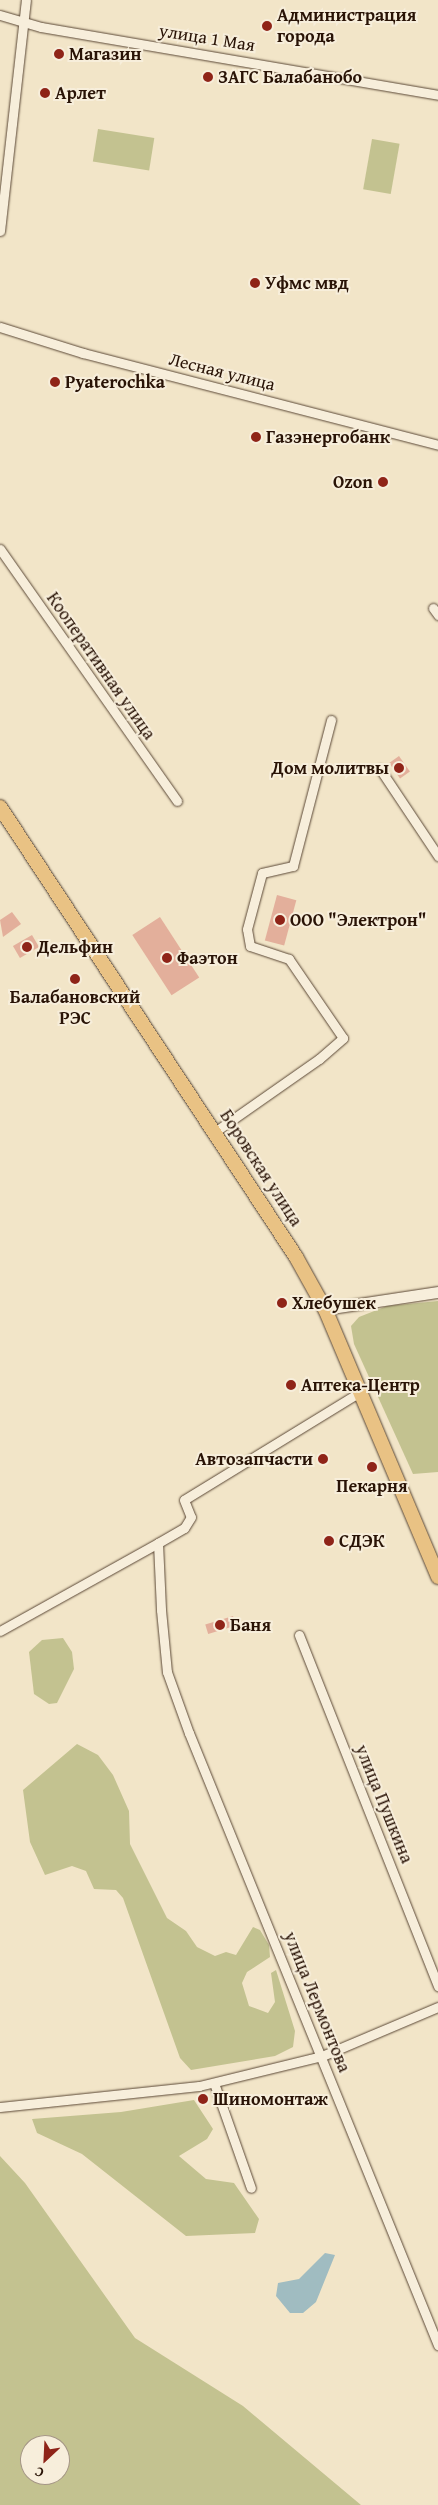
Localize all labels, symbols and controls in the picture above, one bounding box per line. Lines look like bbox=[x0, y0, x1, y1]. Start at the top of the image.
place label: Администрация города bbox=[277, 5, 416, 48]
street label: улица 1 Мая bbox=[157, 20, 257, 56]
marker: Администрация города bbox=[261, 20, 273, 32]
place label: Магазин bbox=[69, 43, 142, 65]
marker: Магазин bbox=[53, 48, 65, 60]
place label: ЗАГС Балабанобо bbox=[218, 66, 362, 88]
marker: ЗАГС Балабанобо bbox=[202, 71, 214, 83]
place label: Арлет bbox=[55, 82, 106, 104]
marker: Арлет bbox=[39, 87, 51, 99]
place label: Уфмс мвд bbox=[265, 272, 349, 294]
marker: Уфмс мвд bbox=[249, 277, 261, 289]
street label: Лесная улица bbox=[167, 348, 277, 396]
place label: Pyaterochka bbox=[65, 371, 165, 393]
marker: Pyaterochka bbox=[49, 376, 61, 388]
place label: Газэнергобанк bbox=[266, 426, 390, 448]
marker: Газэнергобанк bbox=[250, 431, 262, 443]
place label: Ozon bbox=[333, 471, 373, 493]
marker: Ozon bbox=[377, 476, 389, 488]
street label: Кооперативная улица bbox=[42, 588, 160, 744]
place label: Дом молитвы bbox=[271, 757, 389, 779]
marker: Дом молитвы bbox=[393, 762, 405, 774]
place label: ООО "Электрон" bbox=[290, 909, 427, 931]
marker: ООО "Электрон" bbox=[274, 914, 286, 926]
place label: Дельфин bbox=[37, 936, 113, 958]
marker: Дельфин bbox=[21, 941, 33, 953]
place label: Фаэтон bbox=[177, 947, 238, 969]
marker: Фаэтон bbox=[161, 952, 173, 964]
marker: Балабановский РЭС bbox=[69, 973, 81, 985]
place label: Балабановский РЭС bbox=[10, 987, 140, 1030]
street label: Боровская улица bbox=[215, 1106, 307, 1230]
place label: Хлебушек bbox=[292, 1292, 376, 1314]
marker: Хлебушек bbox=[276, 1297, 288, 1309]
place label: Аптека-Центр bbox=[301, 1374, 420, 1396]
marker: Аптека-Центр bbox=[285, 1379, 297, 1391]
place label: Автозапчасти bbox=[195, 1448, 313, 1470]
marker: Автозапчасти bbox=[317, 1453, 329, 1465]
marker: Пекарня bbox=[366, 1461, 378, 1473]
place label: Пекарня bbox=[336, 1475, 408, 1497]
place label: СДЭК bbox=[339, 1530, 385, 1552]
marker: СДЭК bbox=[323, 1535, 335, 1547]
place label: Баня bbox=[230, 1614, 271, 1636]
marker: Баня bbox=[214, 1619, 226, 1631]
street label: улица Пушкина bbox=[350, 1742, 418, 1866]
street label: улица Лермонтова bbox=[279, 1928, 355, 2076]
place label: Шиномонтаж bbox=[213, 2088, 328, 2110]
marker: Шиномонтаж bbox=[197, 2093, 209, 2105]
north arrow bbox=[20, 2435, 70, 2485]
text: С bbox=[31, 2462, 47, 2483]

